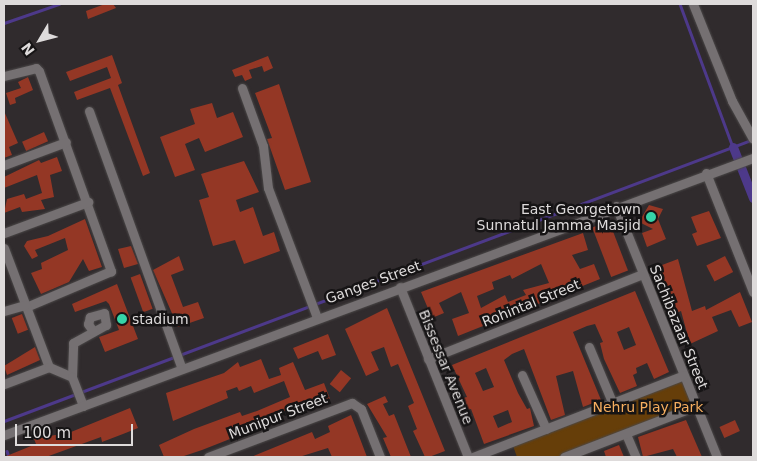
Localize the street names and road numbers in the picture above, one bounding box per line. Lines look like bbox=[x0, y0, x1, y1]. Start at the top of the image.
street label: Ganges Street bbox=[323, 257, 423, 307]
street label: Sachibazaar Street bbox=[646, 262, 712, 392]
street label: Rohintal Street bbox=[480, 276, 582, 330]
street label: Bissessar Avenue bbox=[415, 307, 477, 427]
street label: Munipur Street bbox=[226, 389, 330, 443]

